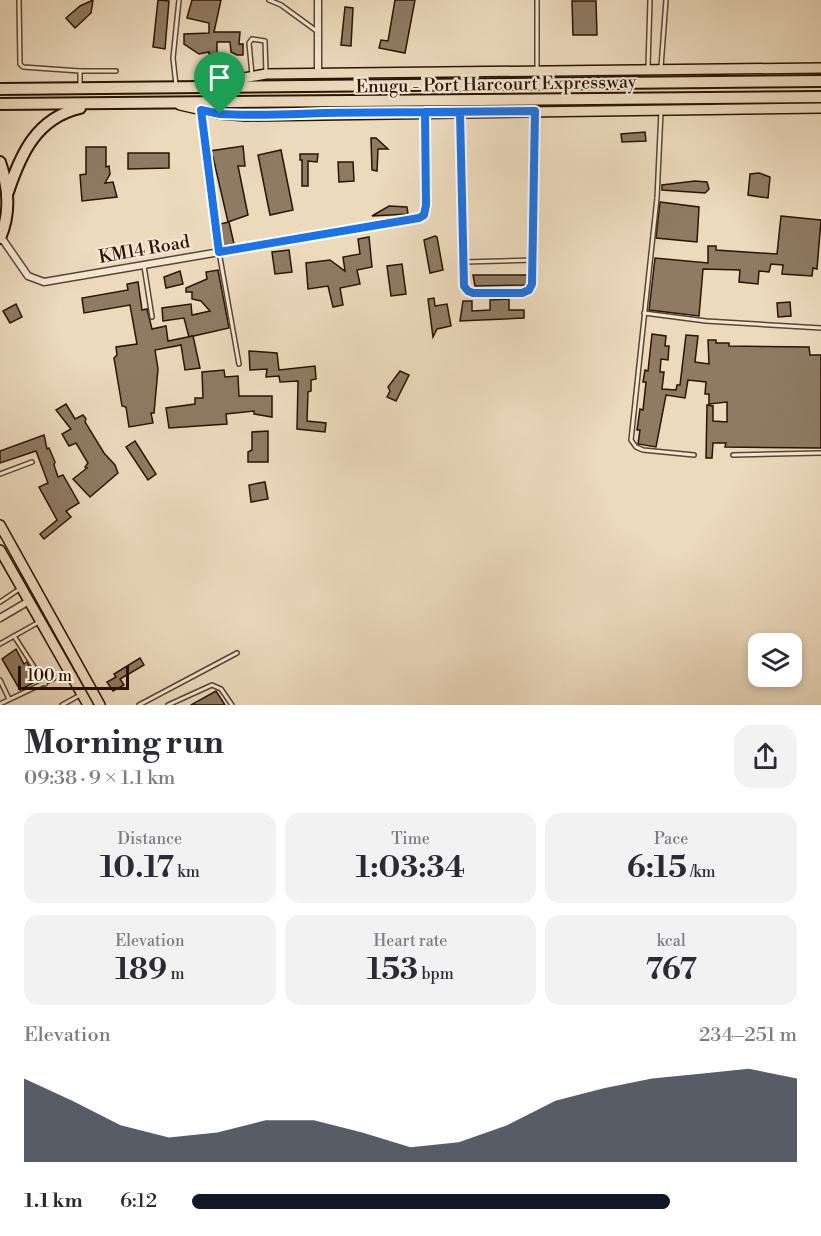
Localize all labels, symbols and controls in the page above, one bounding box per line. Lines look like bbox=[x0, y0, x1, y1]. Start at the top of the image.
pin bbox=[194, 52, 245, 114]
icon: arrive bbox=[203, 61, 236, 94]
street label: Enugu - Port Harcourt Expressway bbox=[355, 71, 637, 98]
street label: KM14 Road bbox=[97, 230, 192, 269]
map controls bbox=[748, 633, 802, 687]
button: layers bbox=[748, 633, 802, 687]
scale bar bbox=[18, 663, 129, 690]
text: 100 m bbox=[27, 666, 72, 686]
text: Morning run bbox=[24, 723, 224, 764]
button: share bbox=[734, 725, 797, 788]
text: 09:38 · 9 × 1.1 km bbox=[24, 766, 175, 791]
text: Distance bbox=[118, 829, 182, 849]
text: Time bbox=[391, 829, 430, 849]
text: Pace bbox=[654, 829, 688, 849]
text: 10.17 bbox=[100, 849, 174, 887]
text: 1:03:34 bbox=[356, 849, 465, 887]
text: 6:15 bbox=[627, 849, 687, 887]
text: km bbox=[174, 862, 200, 882]
text: /km bbox=[687, 862, 716, 882]
text: Elevation bbox=[115, 931, 184, 951]
text: Heart rate bbox=[374, 931, 447, 951]
text: kcal bbox=[657, 931, 686, 951]
text: 189 bbox=[115, 951, 167, 989]
text: 153 bbox=[367, 951, 418, 989]
text: 767 bbox=[645, 951, 697, 989]
text: m bbox=[167, 964, 184, 984]
text: bpm bbox=[418, 964, 454, 984]
text: Elevation bbox=[24, 1023, 111, 1048]
text: 234–251 m bbox=[699, 1023, 797, 1048]
text: 1.1 km bbox=[24, 1189, 83, 1214]
text: 6:12 bbox=[120, 1189, 157, 1214]

